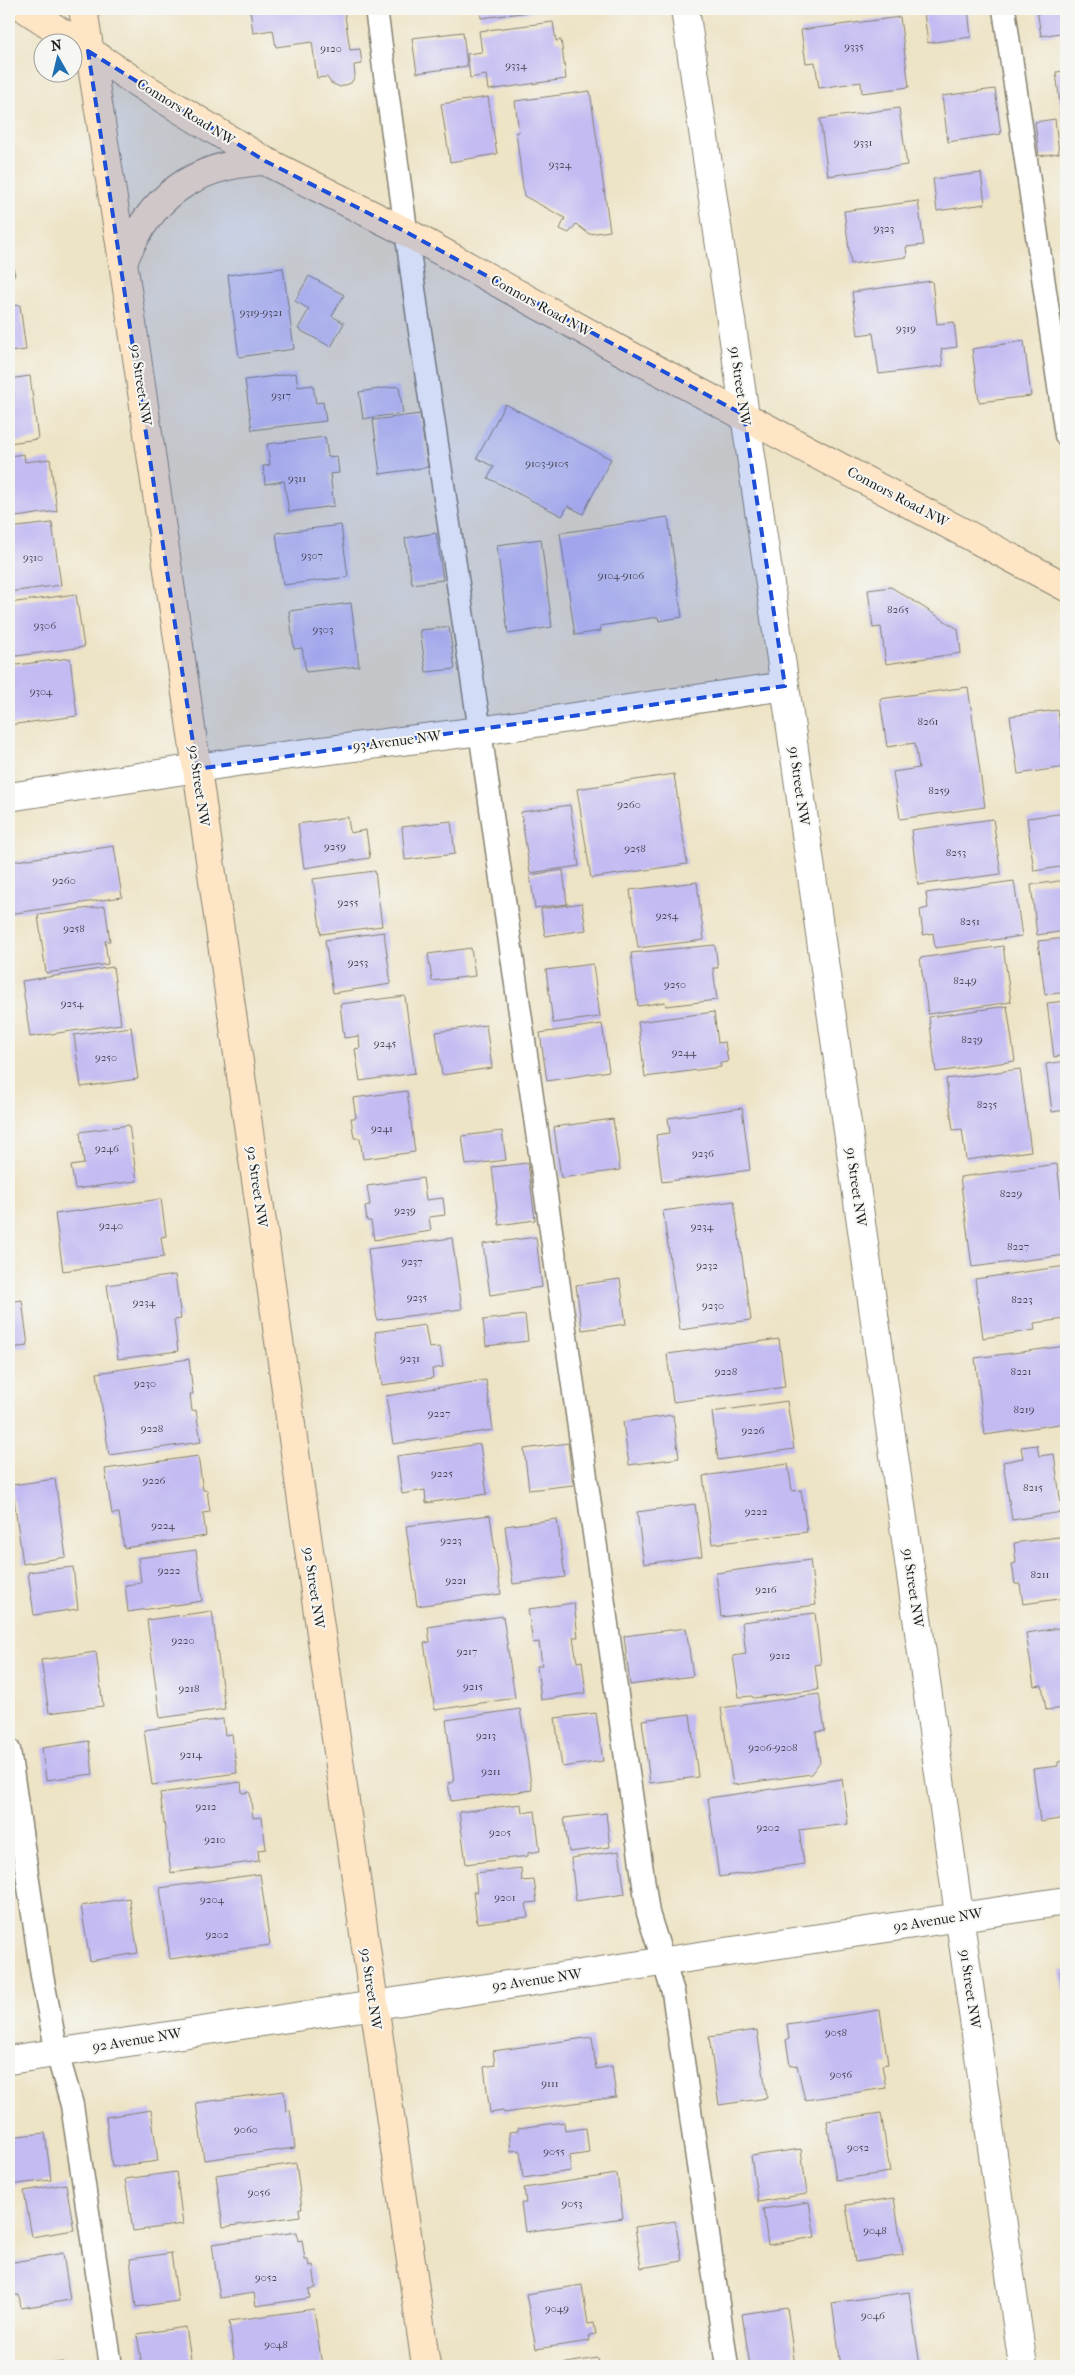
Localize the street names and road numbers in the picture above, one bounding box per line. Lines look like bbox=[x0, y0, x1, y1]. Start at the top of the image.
street label: Connors Road NW bbox=[134, 75, 239, 150]
street label: Connors Road NW bbox=[488, 271, 595, 341]
street label: 92 Street NW bbox=[127, 343, 155, 428]
street label: 91 Street NW bbox=[726, 345, 754, 428]
street label: Connors Road NW bbox=[844, 463, 953, 531]
street label: 93 Avenue NW bbox=[352, 727, 443, 755]
street label: 92 Street NW bbox=[185, 744, 213, 829]
street label: 91 Street NW bbox=[785, 745, 813, 828]
street label: 92 Street NW bbox=[243, 1145, 271, 1230]
street label: 91 Street NW bbox=[842, 1146, 870, 1229]
street label: 92 Street NW bbox=[300, 1546, 328, 1631]
street label: 91 Street NW bbox=[899, 1547, 927, 1630]
street label: 92 Avenue NW bbox=[892, 1904, 985, 1935]
street label: 92 Street NW bbox=[357, 1947, 385, 2032]
street label: 91 Street NW bbox=[956, 1948, 984, 2031]
street label: 92 Avenue NW bbox=[491, 1965, 584, 1995]
street label: 92 Avenue NW bbox=[91, 2024, 184, 2055]

